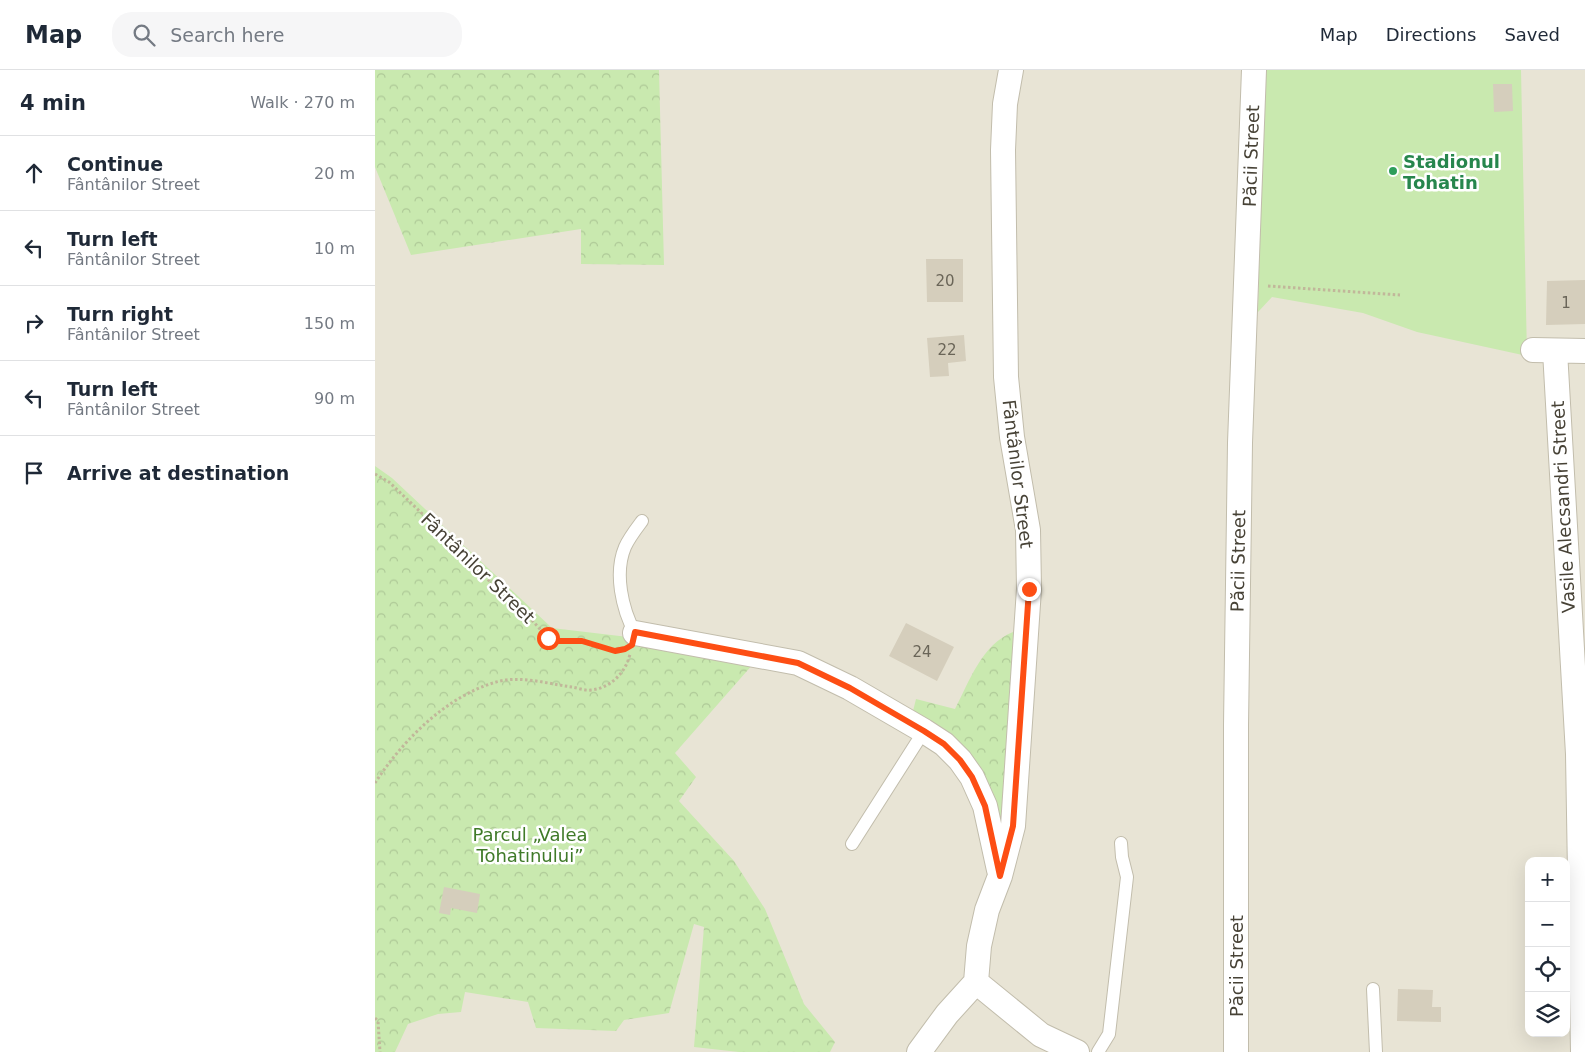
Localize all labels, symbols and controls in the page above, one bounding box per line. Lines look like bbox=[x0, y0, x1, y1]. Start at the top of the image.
search box bbox=[112, 12, 462, 57]
text: Map bbox=[25, 21, 82, 49]
icon: search bbox=[130, 21, 158, 49]
text: Search here bbox=[170, 24, 284, 46]
text: Map bbox=[1320, 24, 1358, 45]
text: Directions bbox=[1386, 24, 1476, 45]
text: Saved bbox=[1504, 24, 1560, 45]
text: 4 min bbox=[20, 91, 86, 115]
text: Walk · 270 m bbox=[250, 93, 355, 112]
street label: Păcii Street bbox=[1239, 105, 1263, 207]
place label: Stadionul Tohatin bbox=[1403, 151, 1500, 193]
text: Continue bbox=[67, 153, 163, 175]
icon: ahead bbox=[20, 159, 48, 187]
text: 20 m bbox=[314, 164, 355, 183]
marker: Stadionul Tohatin bbox=[1387, 165, 1399, 177]
text: Fântânilor Street bbox=[67, 175, 200, 194]
text: Turn left bbox=[67, 228, 158, 250]
icon: left bbox=[20, 234, 48, 262]
text: 10 m bbox=[314, 239, 355, 258]
text: Fântânilor Street bbox=[67, 250, 200, 269]
house number: 20 bbox=[935, 272, 955, 290]
house number: 1 bbox=[1561, 294, 1571, 312]
text: Turn right bbox=[67, 303, 173, 325]
icon: right bbox=[20, 309, 48, 337]
text: 150 m bbox=[304, 314, 355, 333]
text: Fântânilor Street bbox=[67, 325, 200, 344]
house number: 22 bbox=[937, 341, 957, 359]
text: Turn left bbox=[67, 378, 158, 400]
icon: left bbox=[20, 384, 48, 412]
text: 90 m bbox=[314, 389, 355, 408]
street label: Fântânilor Street bbox=[998, 399, 1038, 549]
text: Fântânilor Street bbox=[67, 400, 200, 419]
street label: Vasile Alecsandri Street bbox=[1547, 400, 1579, 614]
icon: arrive bbox=[20, 459, 48, 487]
text: Arrive at destination bbox=[67, 462, 289, 484]
street label: Fântânilor Street bbox=[417, 509, 539, 627]
street label: Păcii Street bbox=[1227, 510, 1249, 612]
route end bbox=[1018, 578, 1041, 601]
route start bbox=[537, 627, 560, 650]
house number: 24 bbox=[912, 643, 932, 661]
park label: Parcul „Valea Tohatinului” bbox=[472, 824, 588, 866]
map controls bbox=[1525, 857, 1570, 1037]
button: + bbox=[1525, 857, 1570, 902]
button: − bbox=[1525, 902, 1570, 947]
street label: Păcii Street bbox=[1226, 915, 1247, 1017]
button: locate bbox=[1525, 947, 1570, 992]
button: layers bbox=[1525, 992, 1570, 1037]

